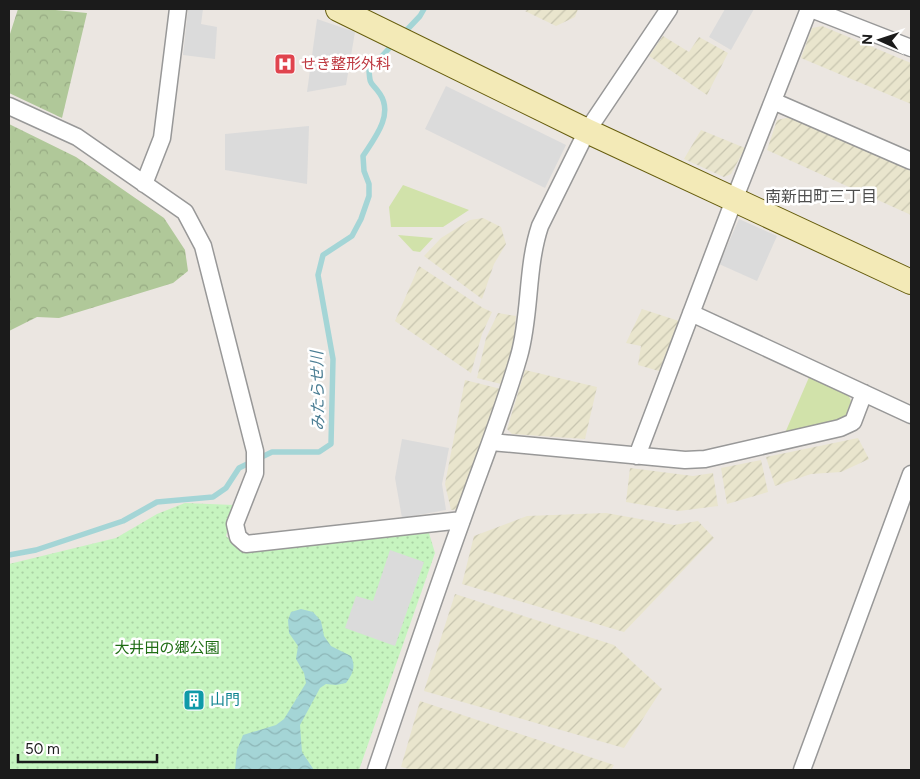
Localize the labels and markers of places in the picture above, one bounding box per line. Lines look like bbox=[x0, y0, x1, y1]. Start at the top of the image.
hospital icon: せき整形外科 bbox=[273, 52, 297, 76]
place label: せき整形外科 bbox=[301, 55, 391, 73]
building icon: 山門 bbox=[182, 688, 206, 712]
place label: 山門 bbox=[210, 691, 240, 709]

